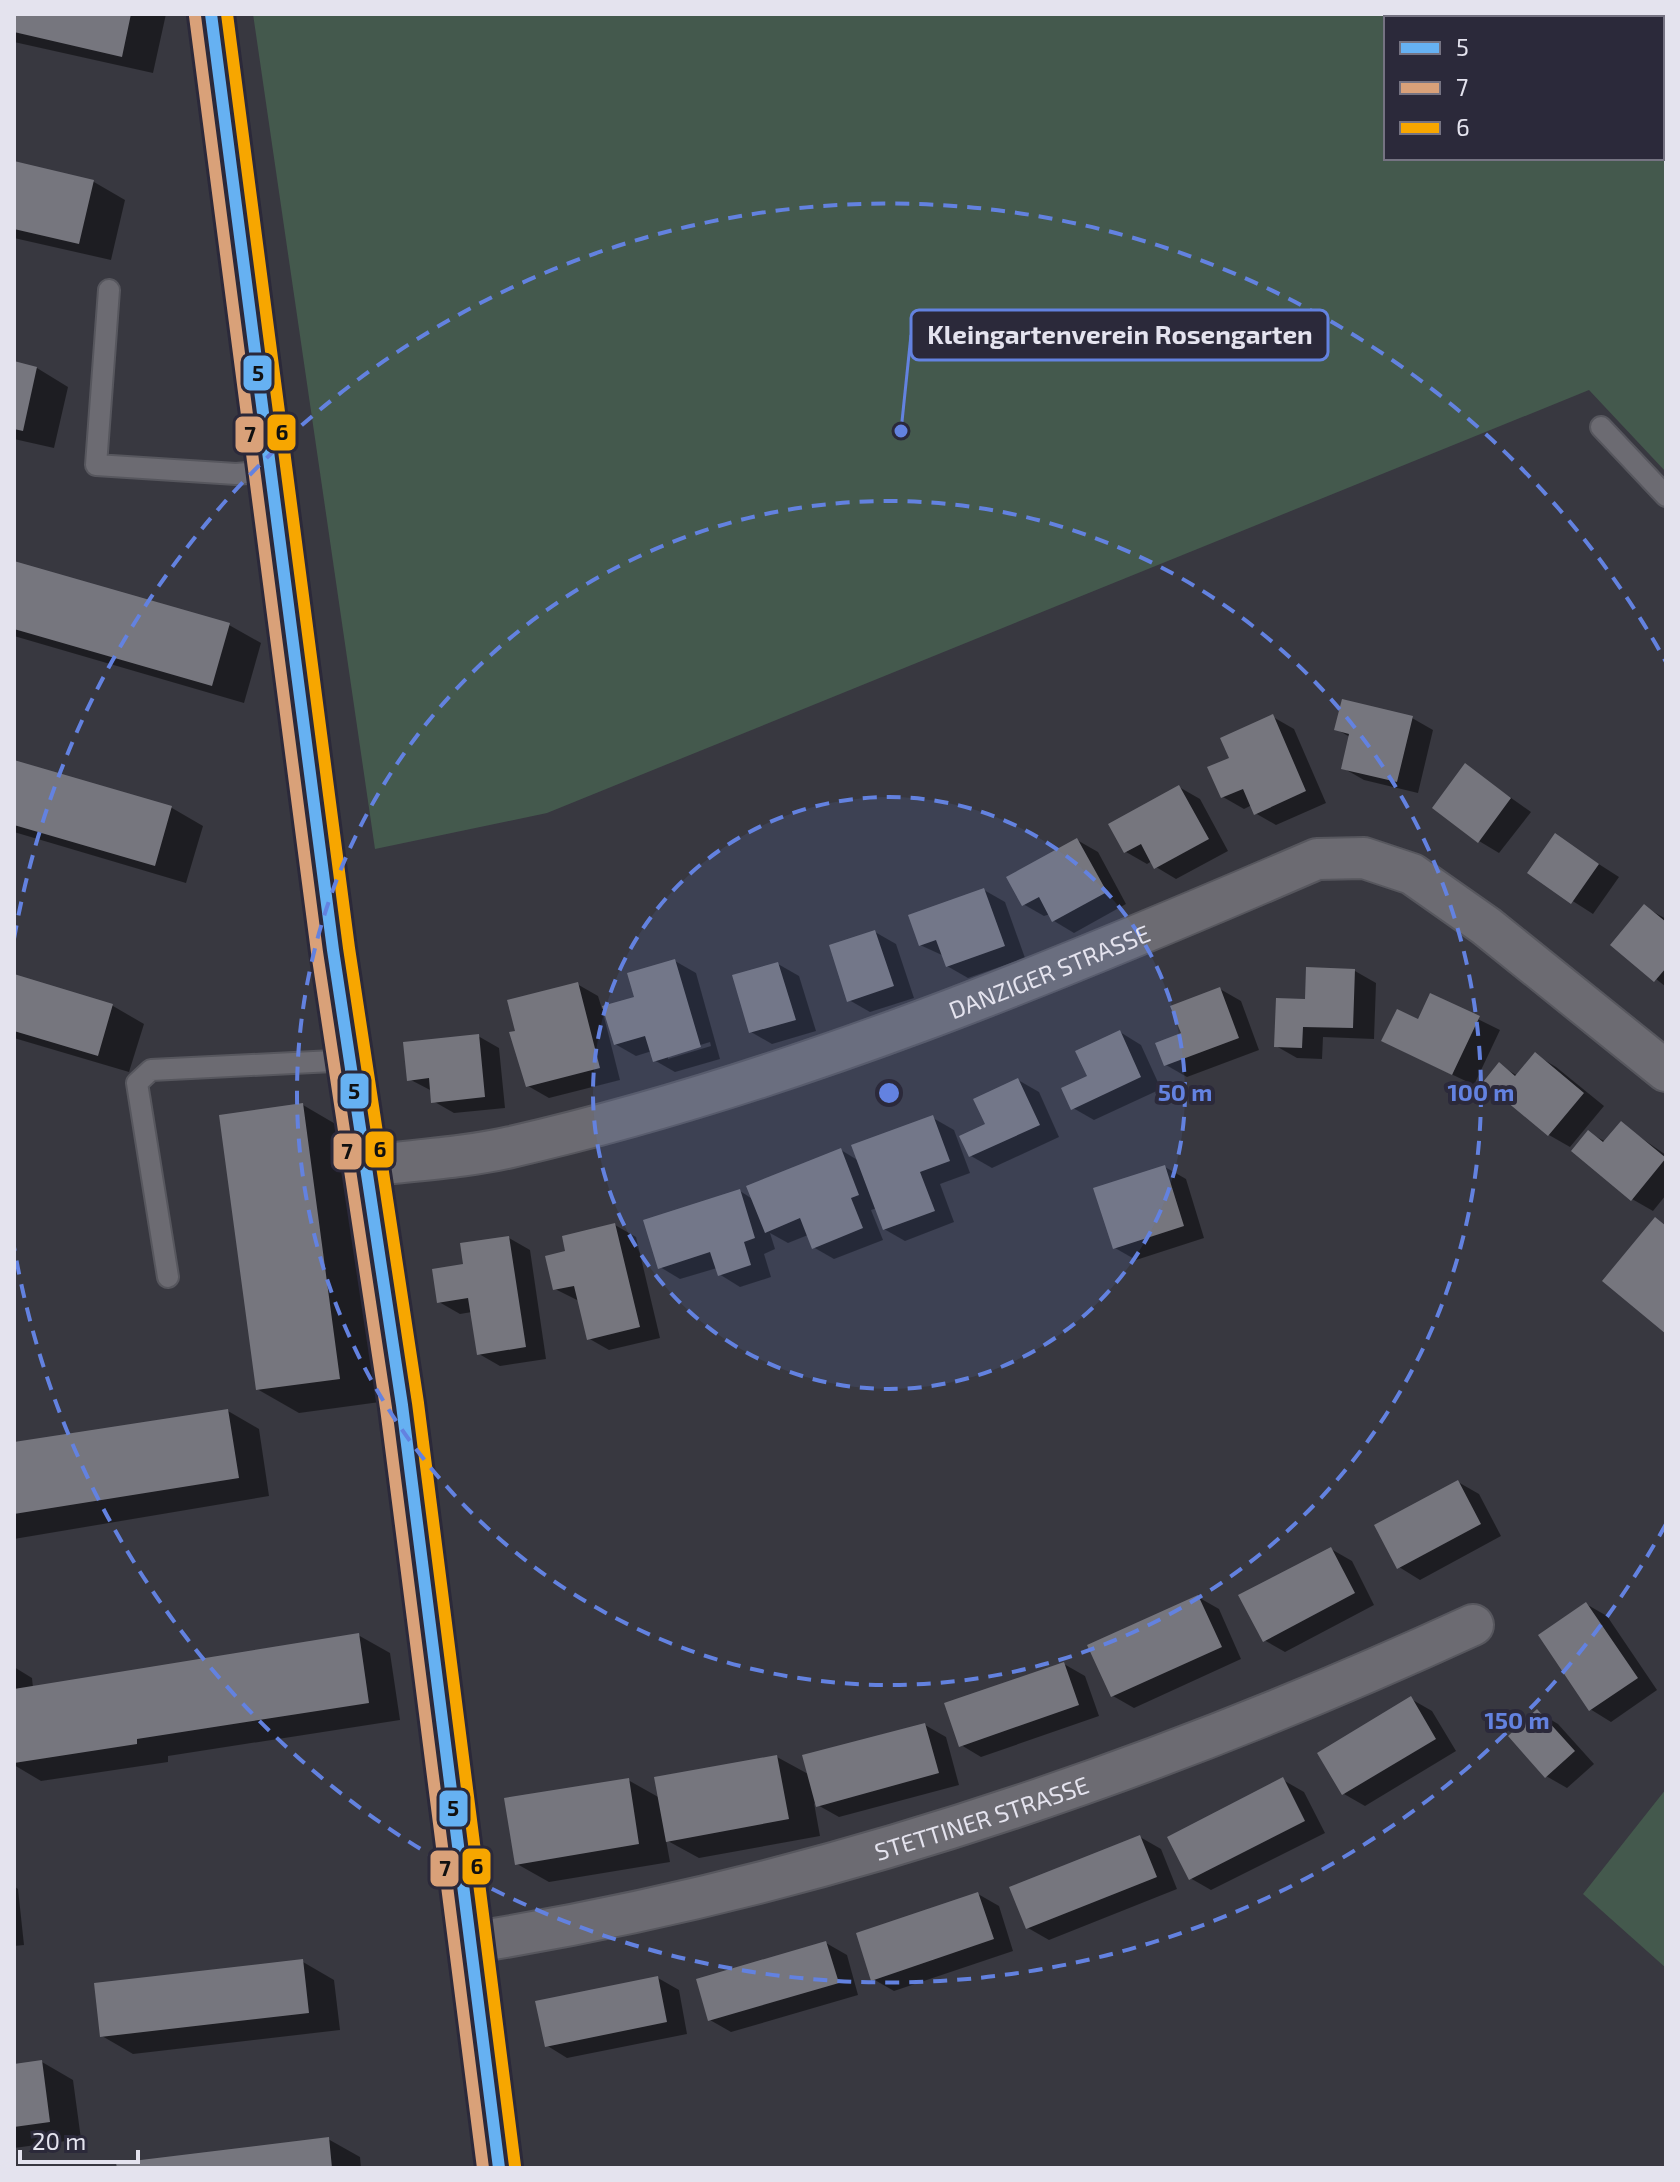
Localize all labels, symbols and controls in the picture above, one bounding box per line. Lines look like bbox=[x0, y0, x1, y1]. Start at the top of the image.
legend bbox=[1384, 16, 1664, 160]
text: 5 bbox=[1456, 32, 1469, 61]
text: 7 bbox=[1456, 72, 1468, 101]
text: 6 bbox=[1456, 112, 1470, 141]
callout: Kleingartenverein Rosengarten bbox=[911, 310, 1328, 360]
text: Kleingartenverein Rosengarten bbox=[927, 318, 1313, 349]
line badge: 5 bbox=[242, 354, 273, 392]
text: 5 bbox=[252, 359, 264, 385]
line badge: 6 bbox=[266, 413, 297, 452]
line badge: 7 bbox=[234, 415, 265, 454]
text: 6 bbox=[276, 418, 289, 444]
text: 7 bbox=[244, 420, 256, 446]
street label: DANZIGER STRASSE bbox=[944, 917, 1154, 1024]
line badge: 5 bbox=[339, 1072, 370, 1110]
text: 5 bbox=[348, 1077, 360, 1103]
text: 50 m bbox=[1158, 1077, 1212, 1106]
text: 100 m bbox=[1448, 1077, 1514, 1106]
centre of rings bbox=[875, 1079, 903, 1107]
line badge: 6 bbox=[364, 1130, 395, 1169]
line badge: 7 bbox=[332, 1132, 363, 1171]
text: 6 bbox=[374, 1135, 387, 1161]
text: 7 bbox=[341, 1137, 353, 1163]
text: 150 m bbox=[1484, 1705, 1550, 1734]
street label: STETTINER STRASSE bbox=[871, 1769, 1092, 1865]
line badge: 5 bbox=[438, 1789, 469, 1828]
text: 5 bbox=[447, 1794, 459, 1820]
line badge: 6 bbox=[461, 1847, 492, 1886]
line badge: 7 bbox=[429, 1849, 460, 1888]
text: 6 bbox=[471, 1852, 484, 1878]
text: 7 bbox=[439, 1854, 451, 1880]
scale bar bbox=[20, 2114, 138, 2164]
text: 20 m bbox=[32, 2126, 86, 2155]

